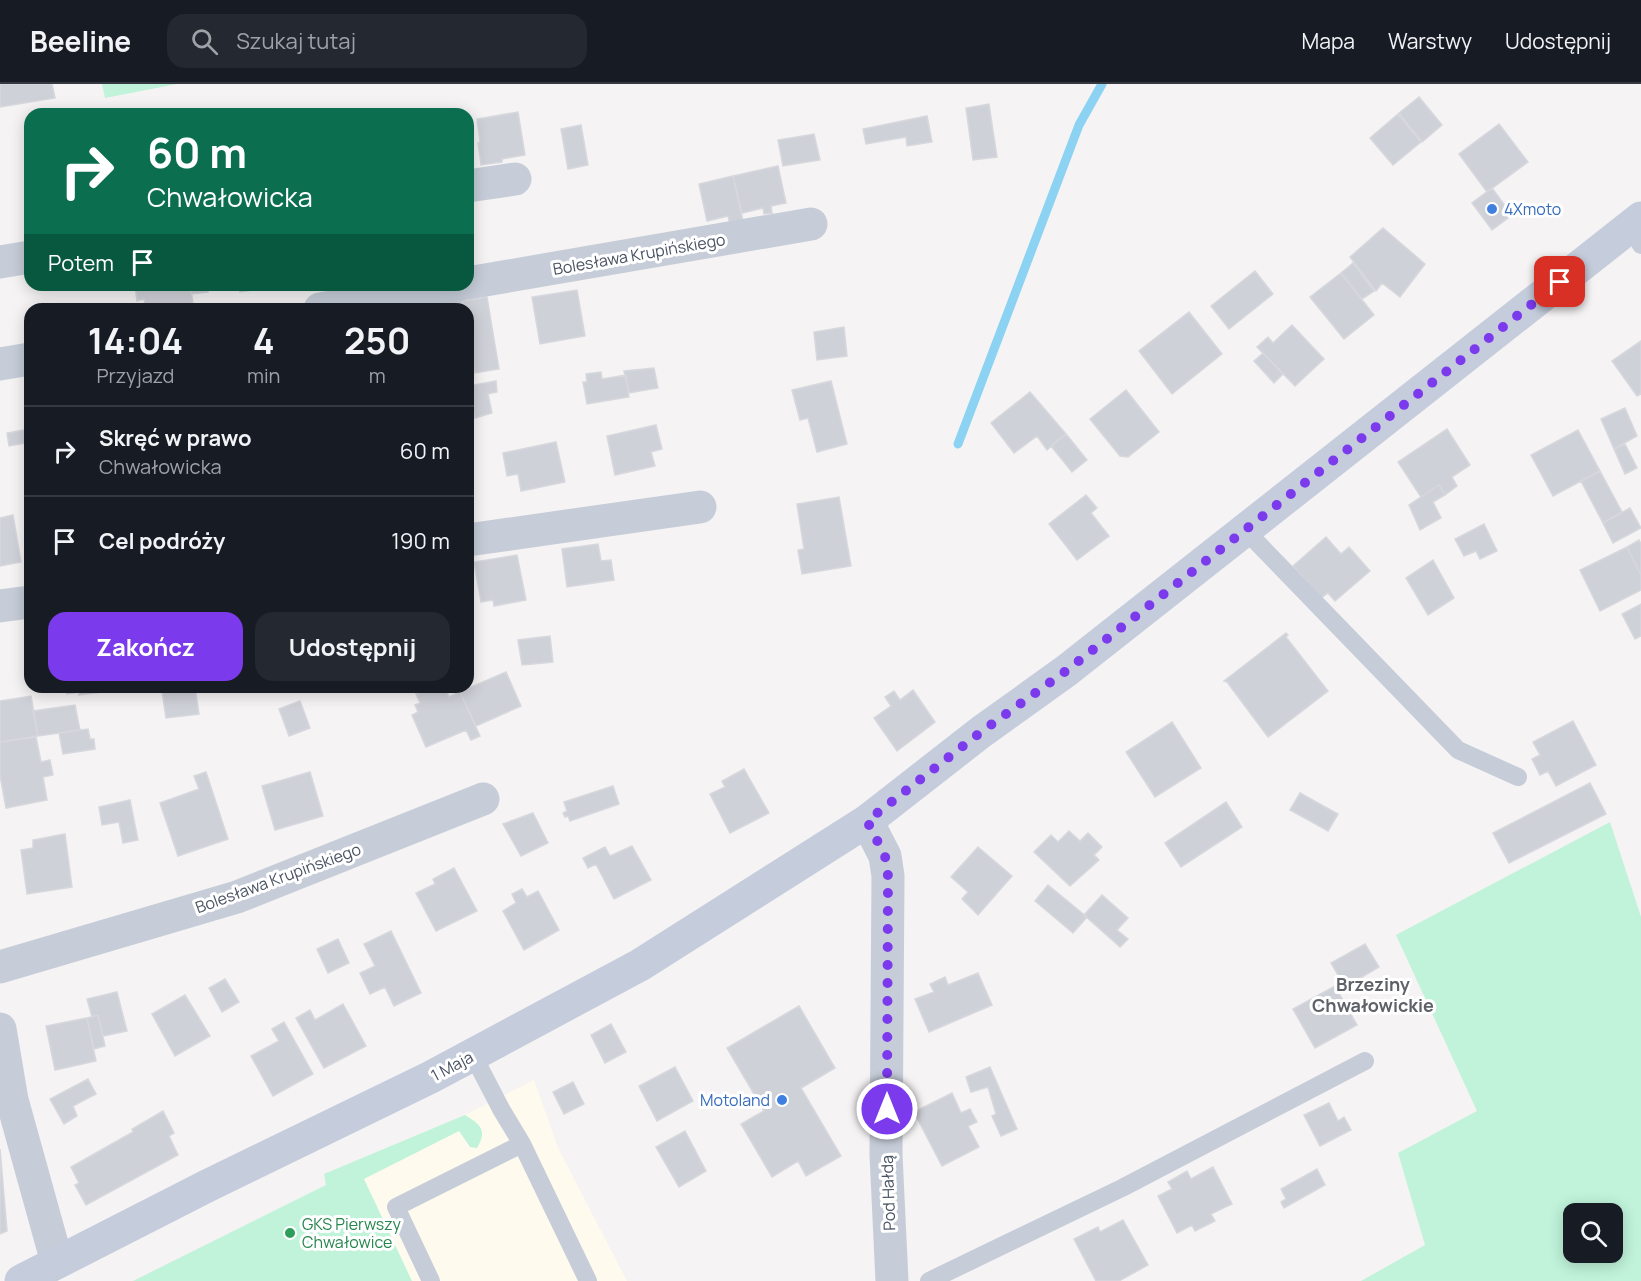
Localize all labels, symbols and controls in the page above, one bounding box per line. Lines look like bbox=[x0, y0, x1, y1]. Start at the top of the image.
search box bbox=[167, 14, 587, 68]
text: Beeline bbox=[30, 22, 131, 60]
icon: search bbox=[188, 25, 221, 58]
text: Szukaj tutaj bbox=[236, 26, 356, 56]
text: Mapa bbox=[1302, 27, 1355, 55]
text: Warstwy bbox=[1388, 27, 1472, 55]
text: Udostępnij bbox=[1505, 27, 1611, 55]
text: 60 m bbox=[147, 123, 247, 181]
icon: right bbox=[48, 132, 126, 210]
text: Chwałowicka bbox=[147, 178, 313, 215]
place label: 4Xmoto bbox=[1504, 198, 1561, 220]
marker: 4Xmoto bbox=[1485, 202, 1499, 216]
street label: Bolesława Krupińskiego bbox=[551, 228, 727, 280]
icon: arrive bbox=[126, 246, 159, 279]
text: Potem bbox=[48, 248, 114, 278]
pin bbox=[1534, 256, 1585, 307]
icon: arrive bbox=[1543, 265, 1576, 298]
text: 14:04 bbox=[88, 316, 183, 365]
text: 4 bbox=[253, 316, 275, 365]
text: 250 bbox=[344, 316, 410, 365]
text: Przyjazd bbox=[97, 362, 174, 389]
text: min bbox=[247, 362, 280, 389]
text: m bbox=[369, 362, 386, 389]
text: Skręć w prawo bbox=[99, 423, 252, 453]
icon: right bbox=[48, 435, 81, 468]
text: 60 m bbox=[400, 436, 450, 466]
text: Chwałowicka bbox=[99, 453, 222, 480]
icon: arrive bbox=[48, 525, 81, 558]
text: Cel podróży bbox=[99, 526, 225, 556]
text: 190 m bbox=[391, 526, 450, 556]
button: Zakończ bbox=[48, 612, 243, 681]
button: Udostępnij bbox=[255, 612, 450, 681]
street label: Bolesława Krupińskiego bbox=[192, 838, 364, 918]
district label: Brzeziny Chwałowickie bbox=[1312, 972, 1434, 1017]
street label: 1 Maja bbox=[427, 1046, 477, 1086]
position arrow bbox=[855, 1077, 919, 1141]
place label: Motoland bbox=[700, 1089, 770, 1111]
marker: Motoland bbox=[775, 1093, 789, 1107]
street label: Pod Hałdą bbox=[876, 1155, 900, 1231]
map controls bbox=[1563, 1203, 1623, 1263]
button: search bbox=[1563, 1203, 1623, 1263]
place label: GKS Pierwszy Chwałowice bbox=[302, 1213, 401, 1253]
marker: GKS Pierwszy Chwałowice bbox=[283, 1226, 297, 1240]

